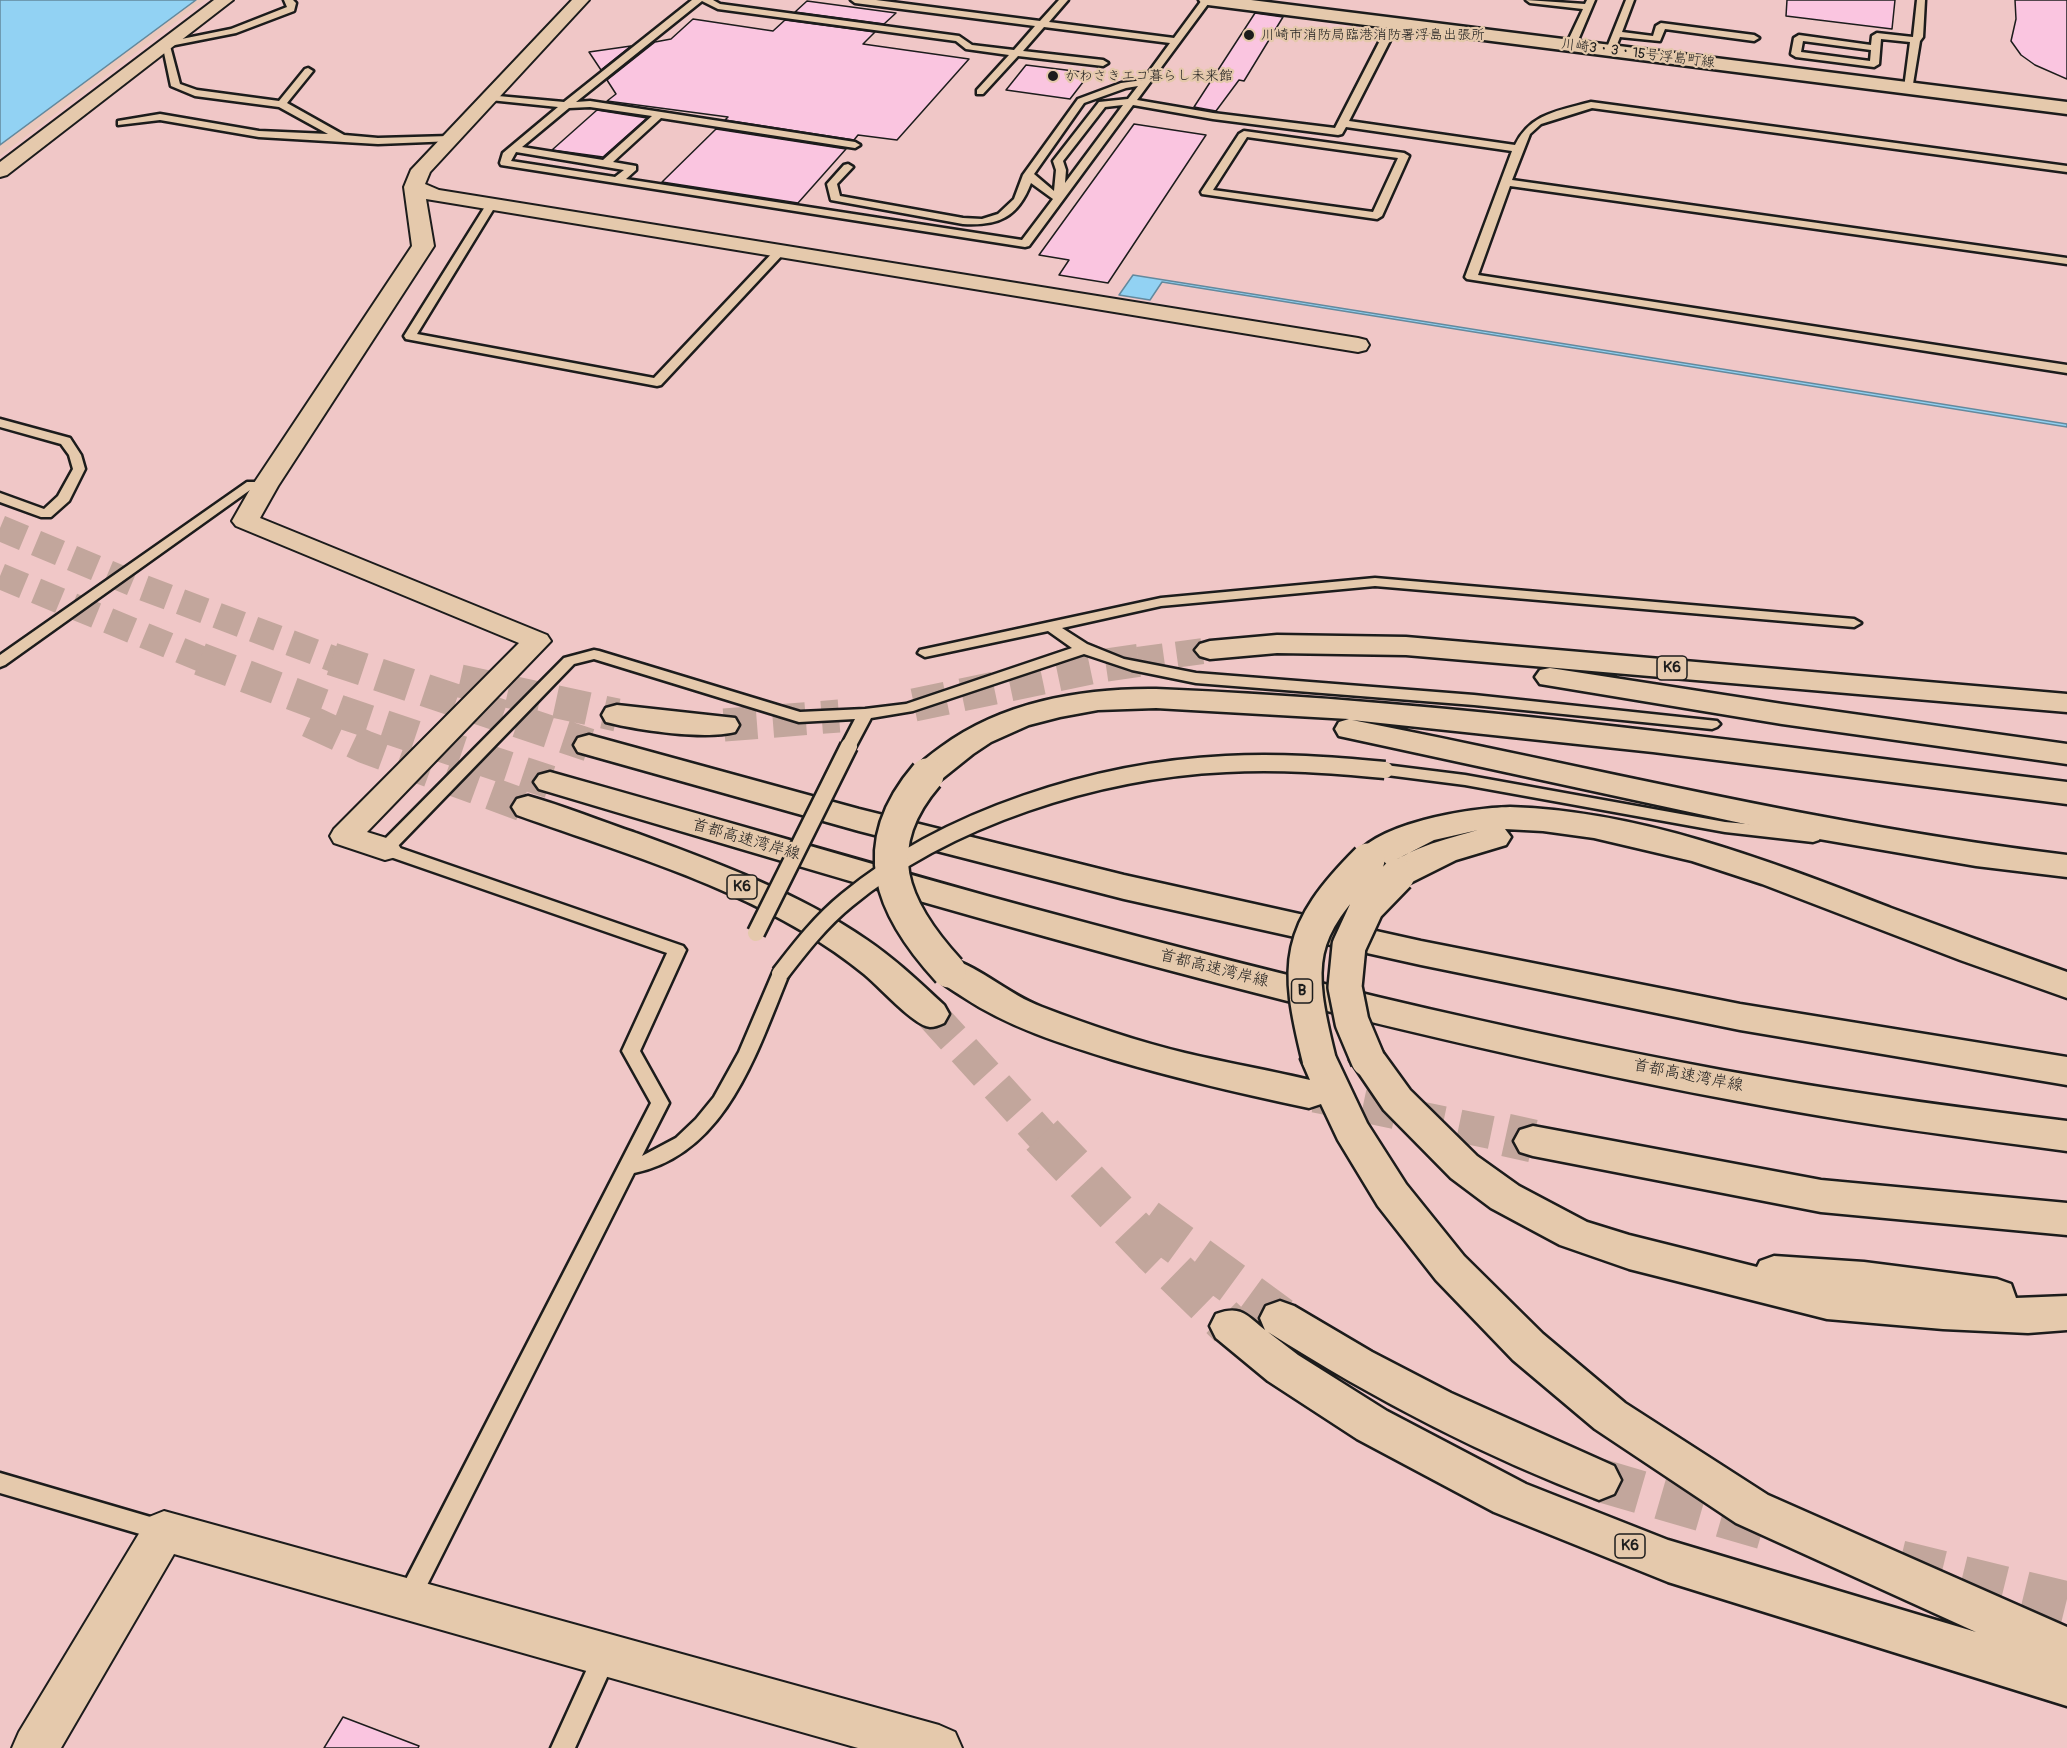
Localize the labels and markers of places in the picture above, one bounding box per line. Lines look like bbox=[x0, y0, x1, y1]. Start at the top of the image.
place label: 川崎市消防局臨港消防署浮島出張所 bbox=[1261, 27, 1485, 43]
marker: 川崎市消防局臨港消防署浮島出張所 bbox=[1242, 28, 1256, 42]
place label: かわさきエコ暮らし未来館 bbox=[1065, 68, 1233, 84]
marker: かわさきエコ暮らし未来館 bbox=[1046, 69, 1060, 83]

